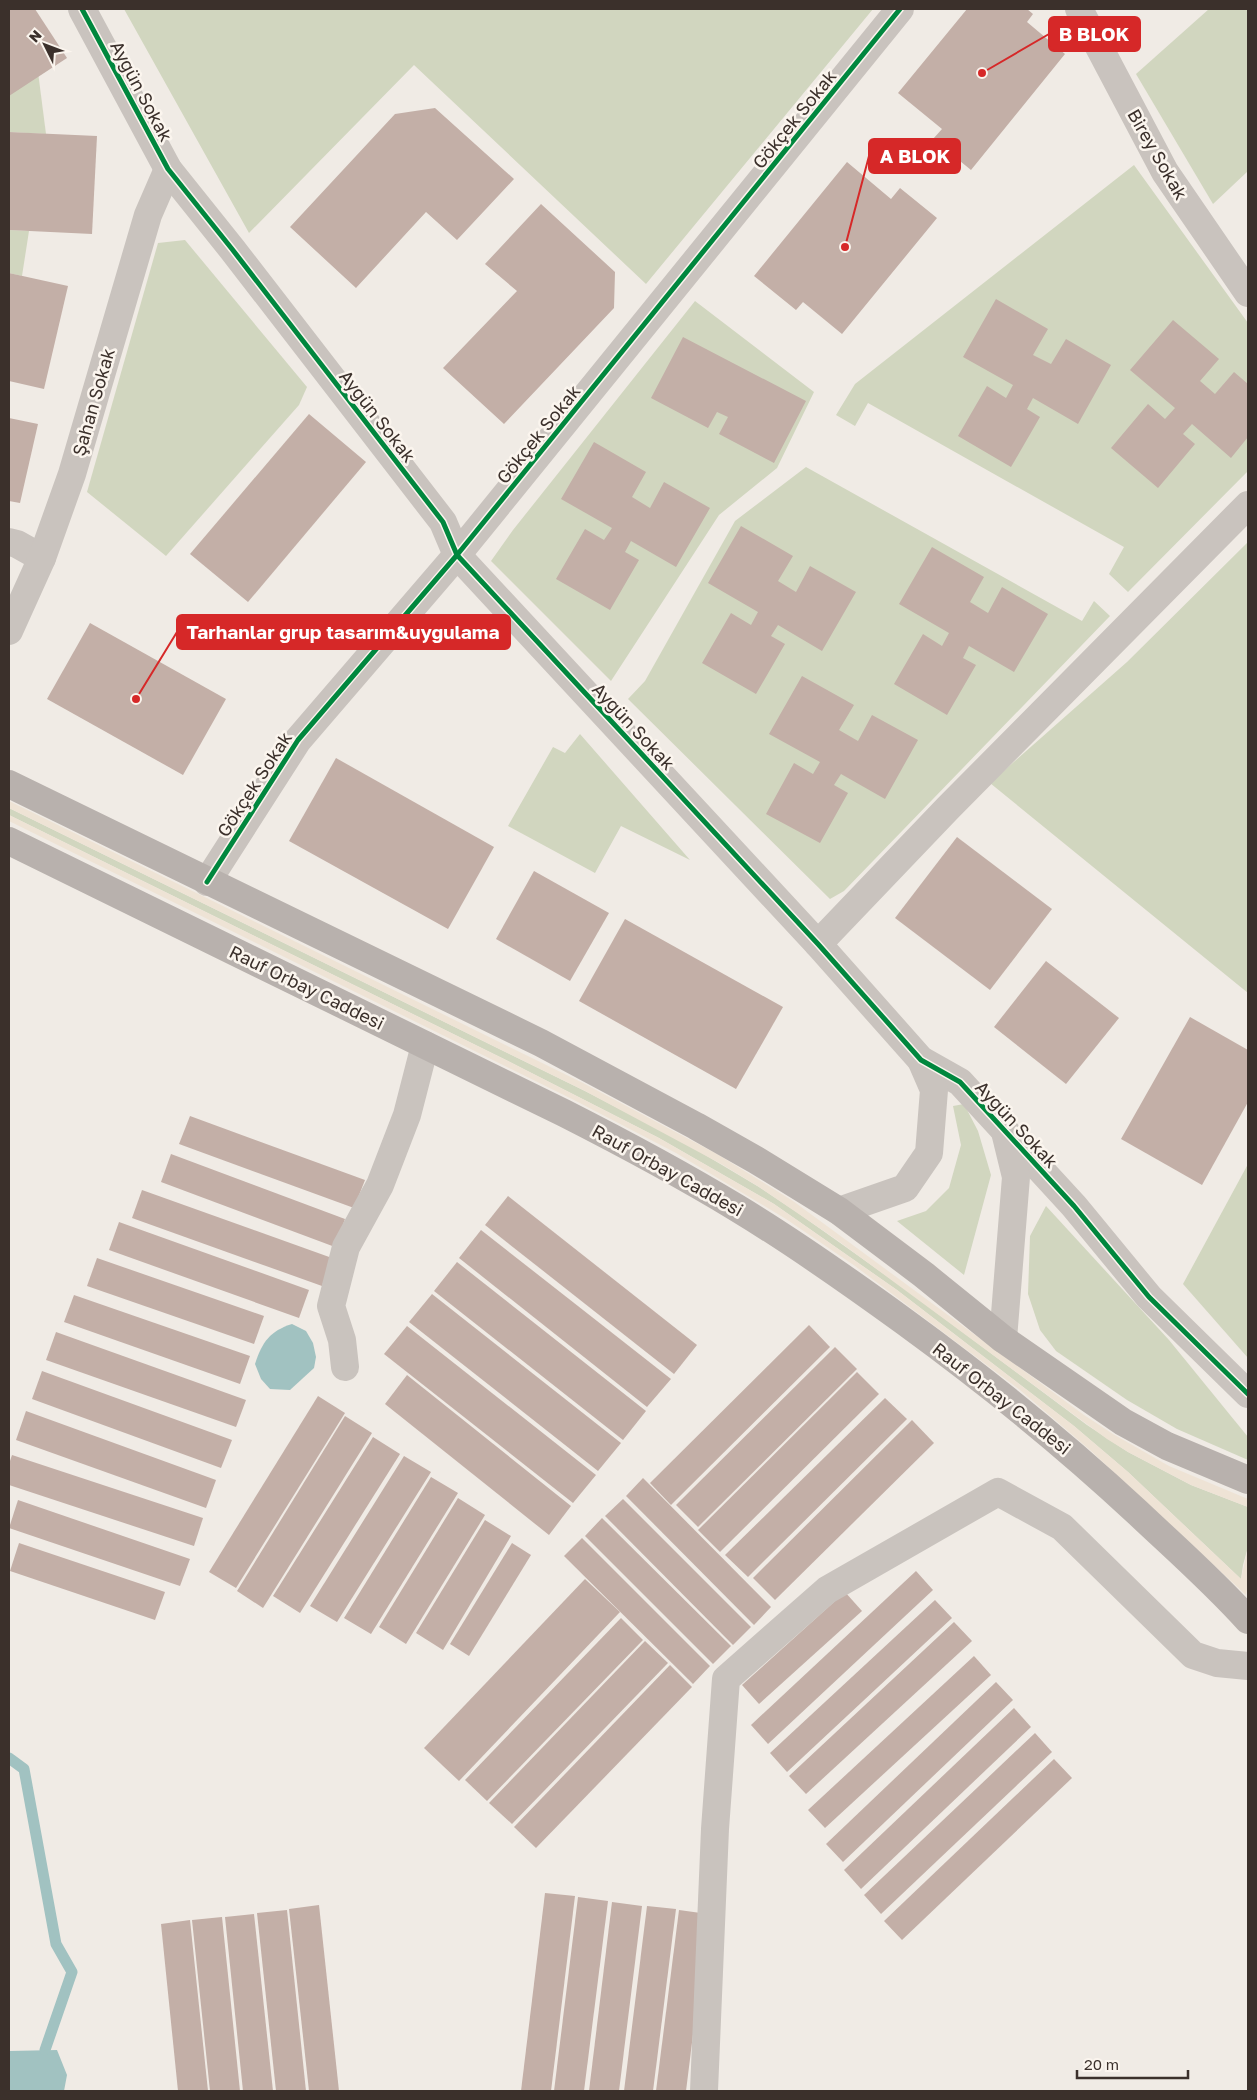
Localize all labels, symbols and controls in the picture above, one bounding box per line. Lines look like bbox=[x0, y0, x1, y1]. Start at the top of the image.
callout: B BLOK bbox=[1049, 17, 1140, 51]
north arrow bbox=[20, 20, 70, 70]
text: B BLOK bbox=[1059, 22, 1130, 45]
text: N bbox=[25, 26, 45, 46]
street label: Aygün Sokak bbox=[106, 37, 178, 145]
street label: Gökçek Sokak bbox=[747, 65, 841, 173]
street label: Birey Sokak bbox=[1123, 105, 1193, 203]
callout: A BLOK bbox=[869, 139, 960, 173]
text: A BLOK bbox=[880, 144, 951, 167]
street label: Şahan Sokak bbox=[67, 346, 119, 458]
street label: Aygün Sokak bbox=[335, 366, 421, 466]
street label: Gökçek Sokak bbox=[491, 380, 585, 488]
callout: Tarhanlar grup tasarım&uygulama bbox=[177, 615, 510, 649]
text: Tarhanlar grup tasarım&uygulama bbox=[186, 620, 500, 643]
street label: Aygün Sokak bbox=[588, 678, 680, 774]
street label: Gökçek Sokak bbox=[212, 727, 296, 841]
street label: Rauf Orbay Caddesi bbox=[226, 940, 388, 1034]
street label: Aygün Sokak bbox=[971, 1076, 1063, 1172]
street label: Rauf Orbay Caddesi bbox=[589, 1119, 747, 1221]
street label: Rauf Orbay Caddesi bbox=[929, 1337, 1075, 1459]
scale bar bbox=[1077, 2048, 1188, 2080]
text: 20 m bbox=[1084, 2055, 1119, 2073]

